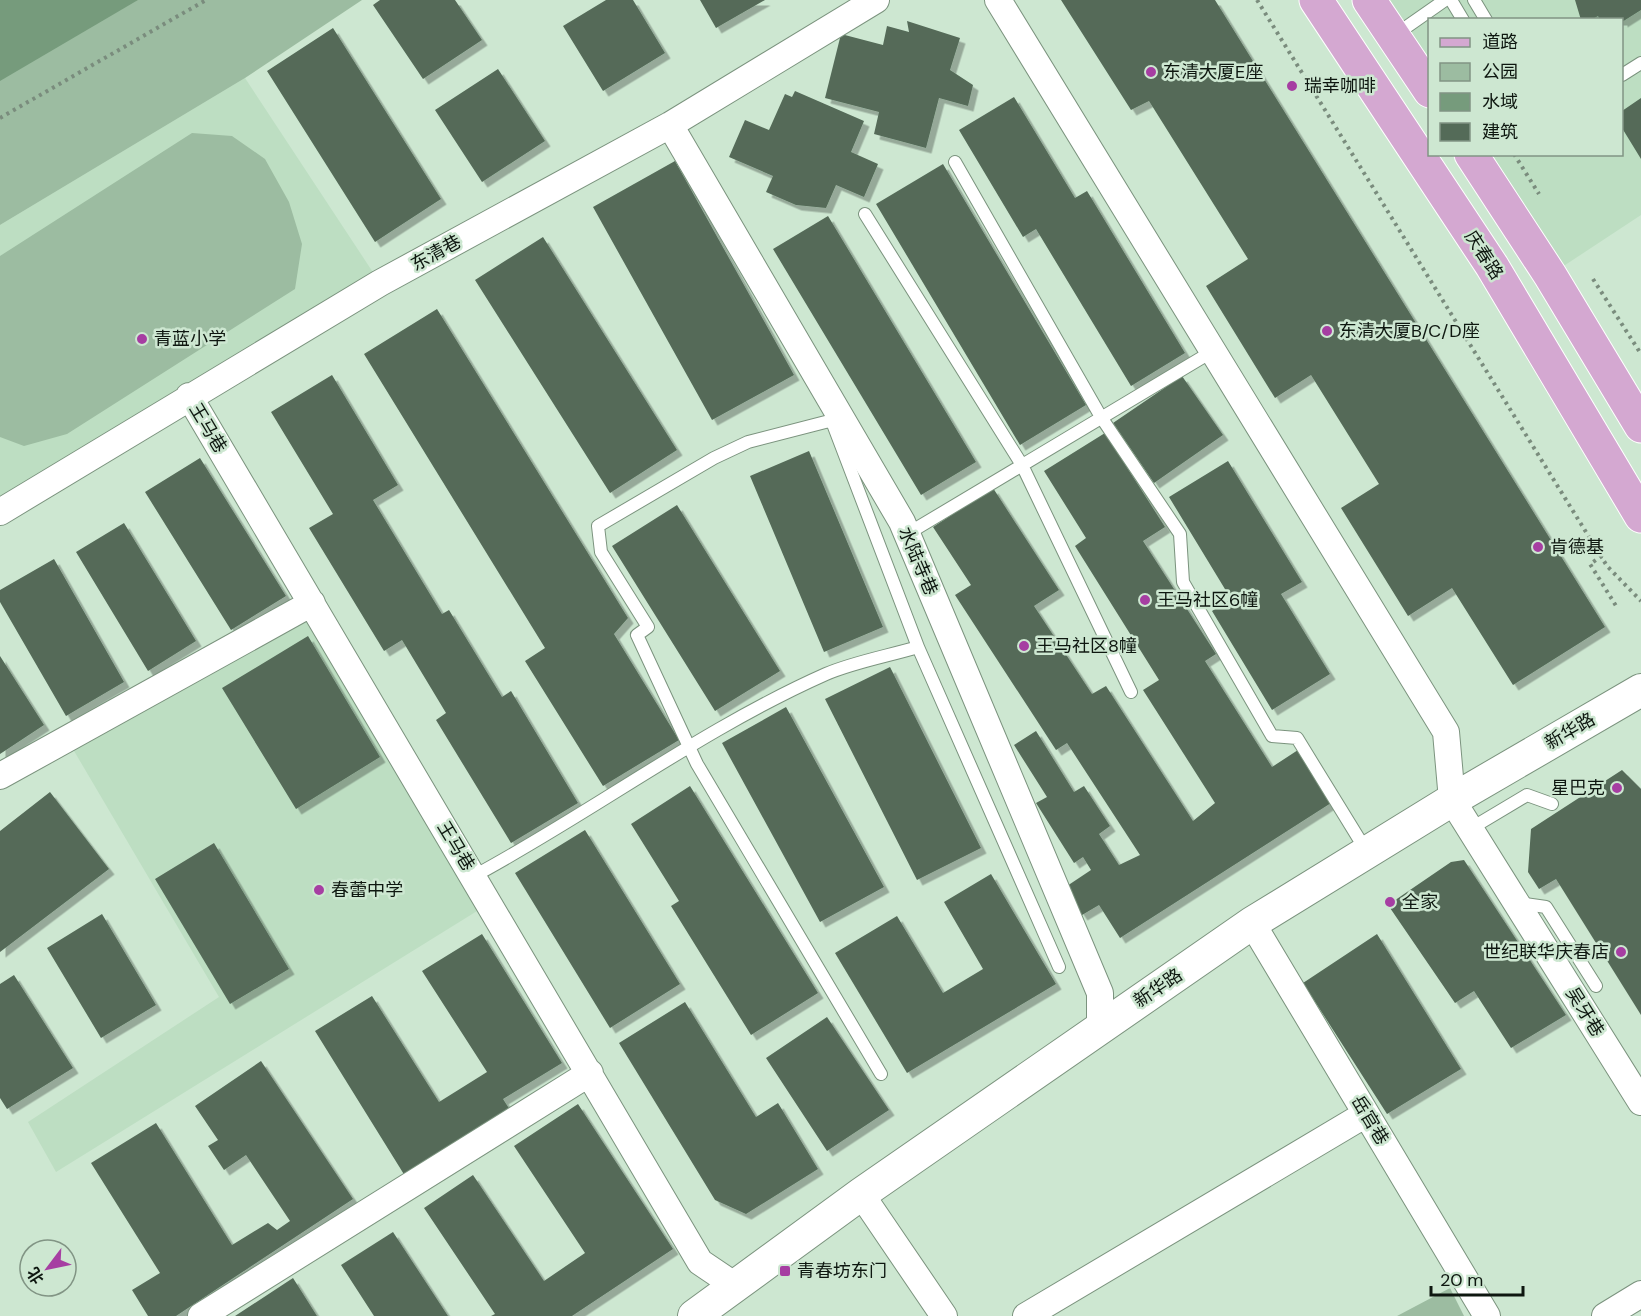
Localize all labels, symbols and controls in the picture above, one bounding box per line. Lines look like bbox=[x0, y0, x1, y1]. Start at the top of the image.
legend bbox=[1428, 18, 1623, 156]
text: 道路 bbox=[1482, 30, 1518, 54]
place label: 东清大厦E座 bbox=[1163, 60, 1263, 84]
text: 公园 bbox=[1482, 60, 1518, 84]
marker: 东清大厦E座 bbox=[1144, 65, 1158, 79]
place label: 瑞幸咖啡 bbox=[1304, 74, 1376, 98]
marker: 瑞幸咖啡 bbox=[1285, 79, 1299, 93]
text: 水域 bbox=[1482, 90, 1518, 114]
text: 建筑 bbox=[1482, 120, 1518, 144]
street label: 庆春路 bbox=[1459, 226, 1509, 284]
street label: 东清巷 bbox=[407, 229, 465, 277]
place label: 东清大厦B/C/D座 bbox=[1339, 319, 1480, 343]
marker: 东清大厦B/C/D座 bbox=[1320, 324, 1334, 338]
place label: 青蓝小学 bbox=[154, 327, 226, 351]
marker: 青蓝小学 bbox=[135, 332, 149, 346]
street label: 王马巷 bbox=[184, 399, 232, 457]
street label: 水陆寺巷 bbox=[893, 523, 943, 599]
place label: 肯德基 bbox=[1550, 535, 1604, 559]
marker: 肯德基 bbox=[1531, 540, 1545, 554]
place label: 王马社区6幢 bbox=[1157, 588, 1258, 612]
marker: 王马社区6幢 bbox=[1138, 593, 1152, 607]
place label: 王马社区8幢 bbox=[1036, 634, 1137, 658]
marker: 王马社区8幢 bbox=[1017, 639, 1031, 653]
street label: 新华路 bbox=[1541, 707, 1599, 755]
place label: 星巴克 bbox=[1551, 776, 1605, 800]
marker: 星巴克 bbox=[1610, 781, 1624, 795]
street label: 王马巷 bbox=[432, 817, 480, 875]
place label: 春蕾中学 bbox=[331, 878, 403, 902]
marker: 春蕾中学 bbox=[312, 883, 326, 897]
place label: 全家 bbox=[1402, 890, 1438, 914]
marker: 全家 bbox=[1383, 895, 1397, 909]
place label: 世纪联华庆春店 bbox=[1483, 940, 1609, 964]
marker: 世纪联华庆春店 bbox=[1614, 945, 1628, 959]
street label: 新华路 bbox=[1129, 963, 1187, 1013]
street label: 吴牙巷 bbox=[1561, 983, 1609, 1041]
street label: 岳官巷 bbox=[1346, 1091, 1394, 1149]
north arrow bbox=[18, 1238, 78, 1298]
place label: 青春坊东门 bbox=[797, 1259, 887, 1283]
scale bar bbox=[1431, 1259, 1522, 1297]
text: 北 bbox=[23, 1263, 49, 1288]
marker: 青春坊东门 bbox=[778, 1264, 792, 1278]
text: 20 m bbox=[1440, 1268, 1483, 1292]

